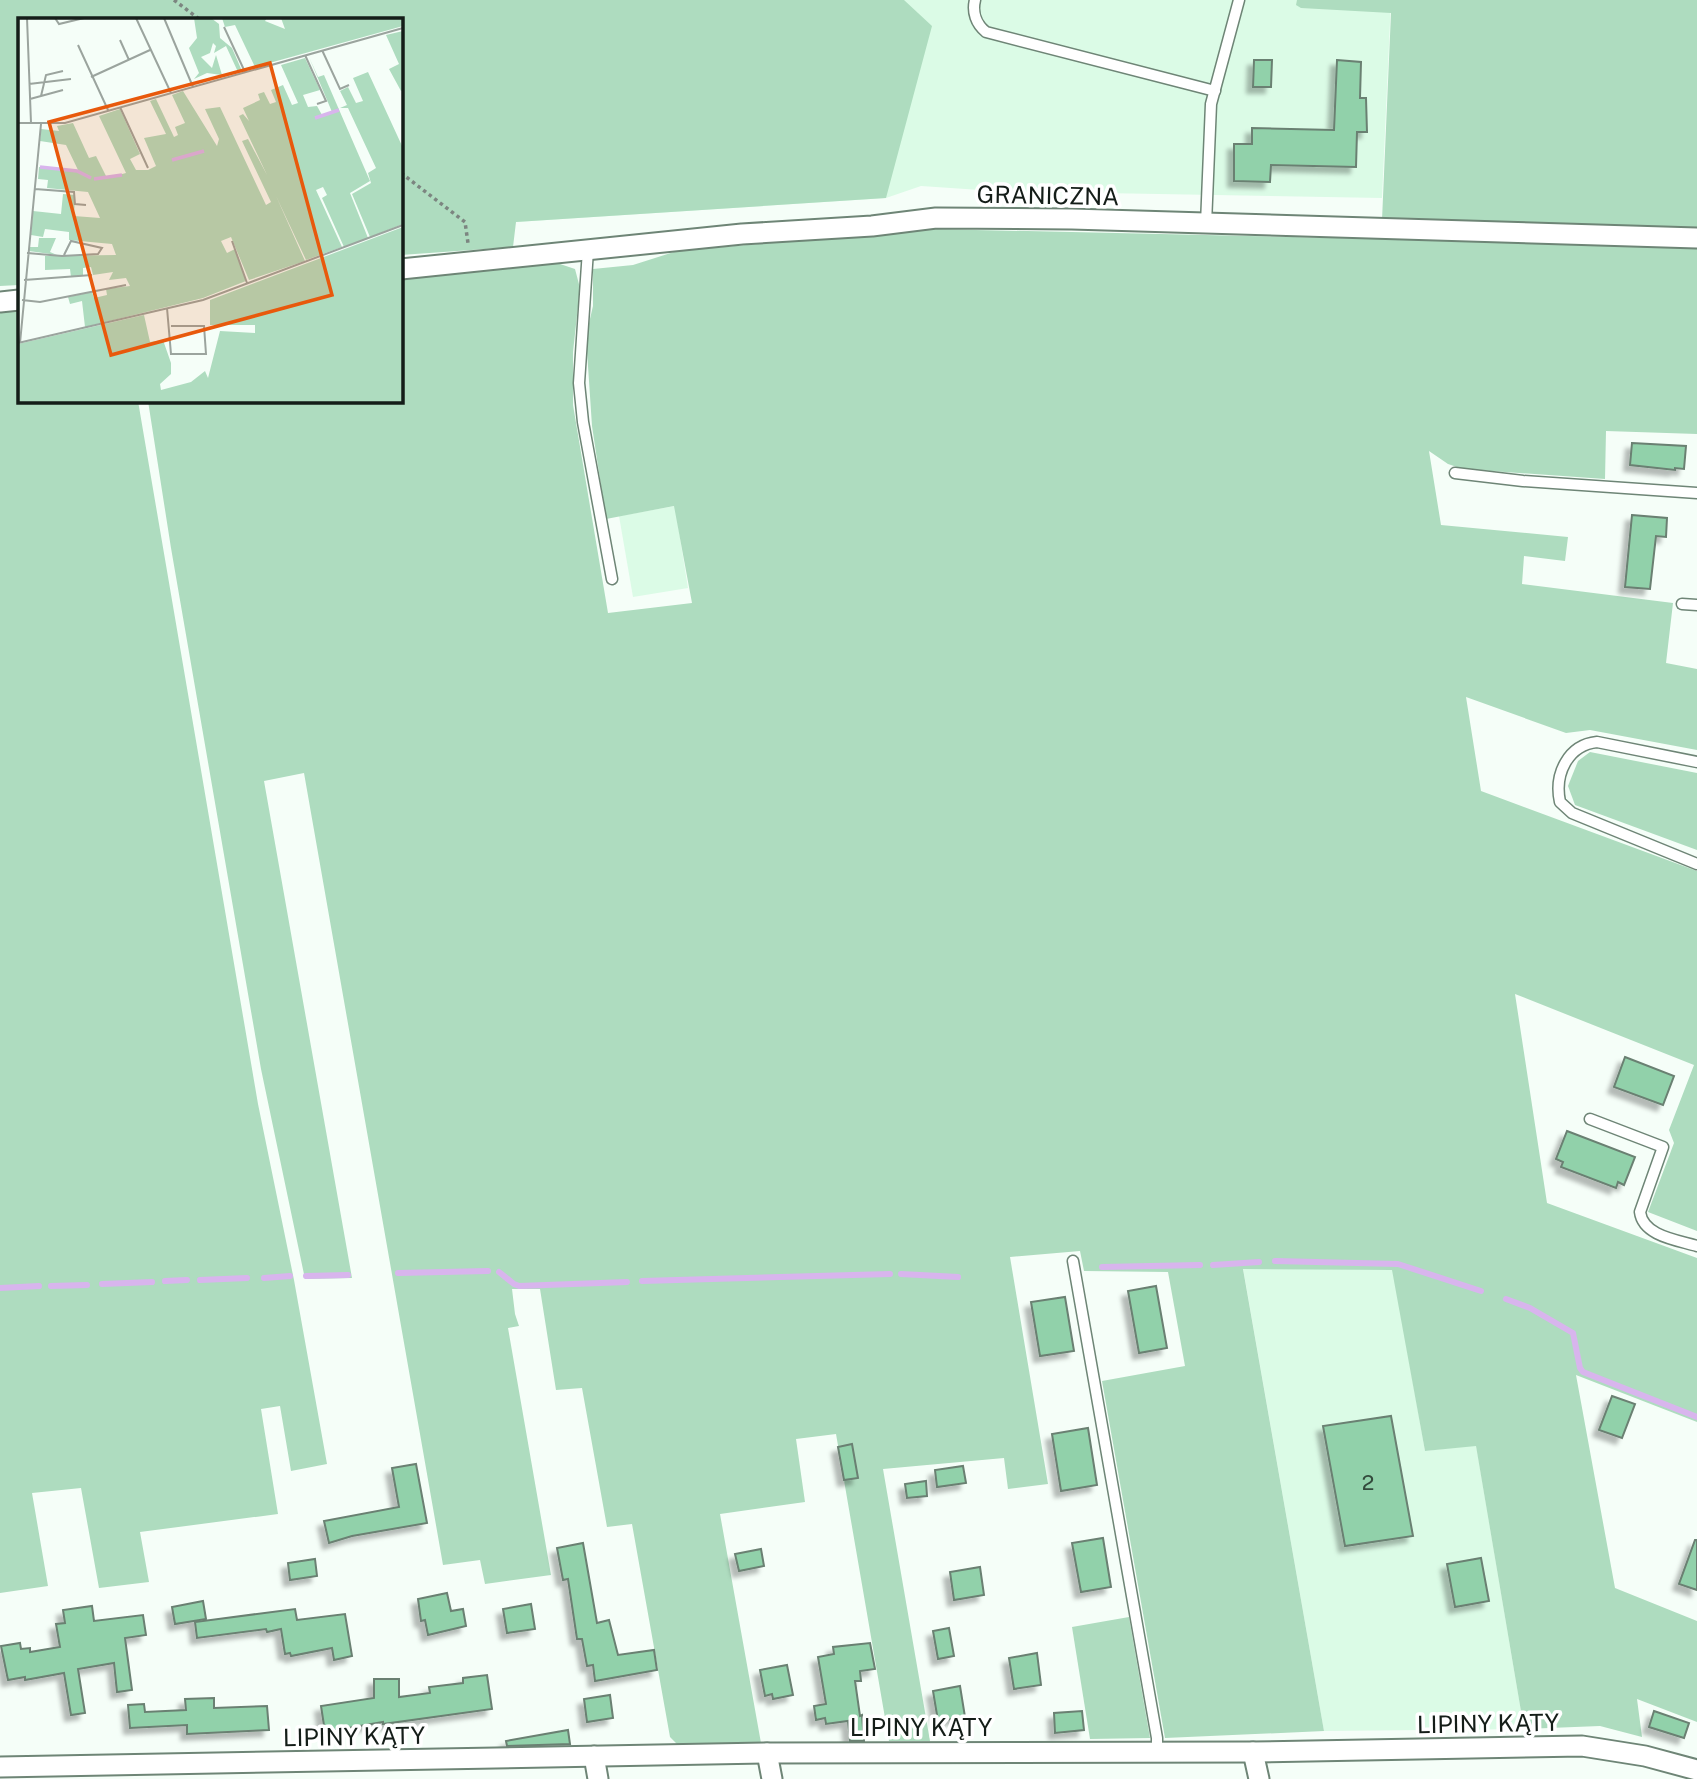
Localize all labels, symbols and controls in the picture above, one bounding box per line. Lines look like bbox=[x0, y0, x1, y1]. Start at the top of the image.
inset map bbox=[18, 18, 402, 402]
street label: GRANICZNA bbox=[976, 180, 1120, 210]
house number: 2 bbox=[1362, 1470, 1374, 1495]
street label: LIPINY KĄTY bbox=[1417, 1708, 1560, 1738]
street label: LIPINY KĄTY bbox=[850, 1713, 993, 1741]
street label: LIPINY KĄTY bbox=[283, 1721, 426, 1751]

